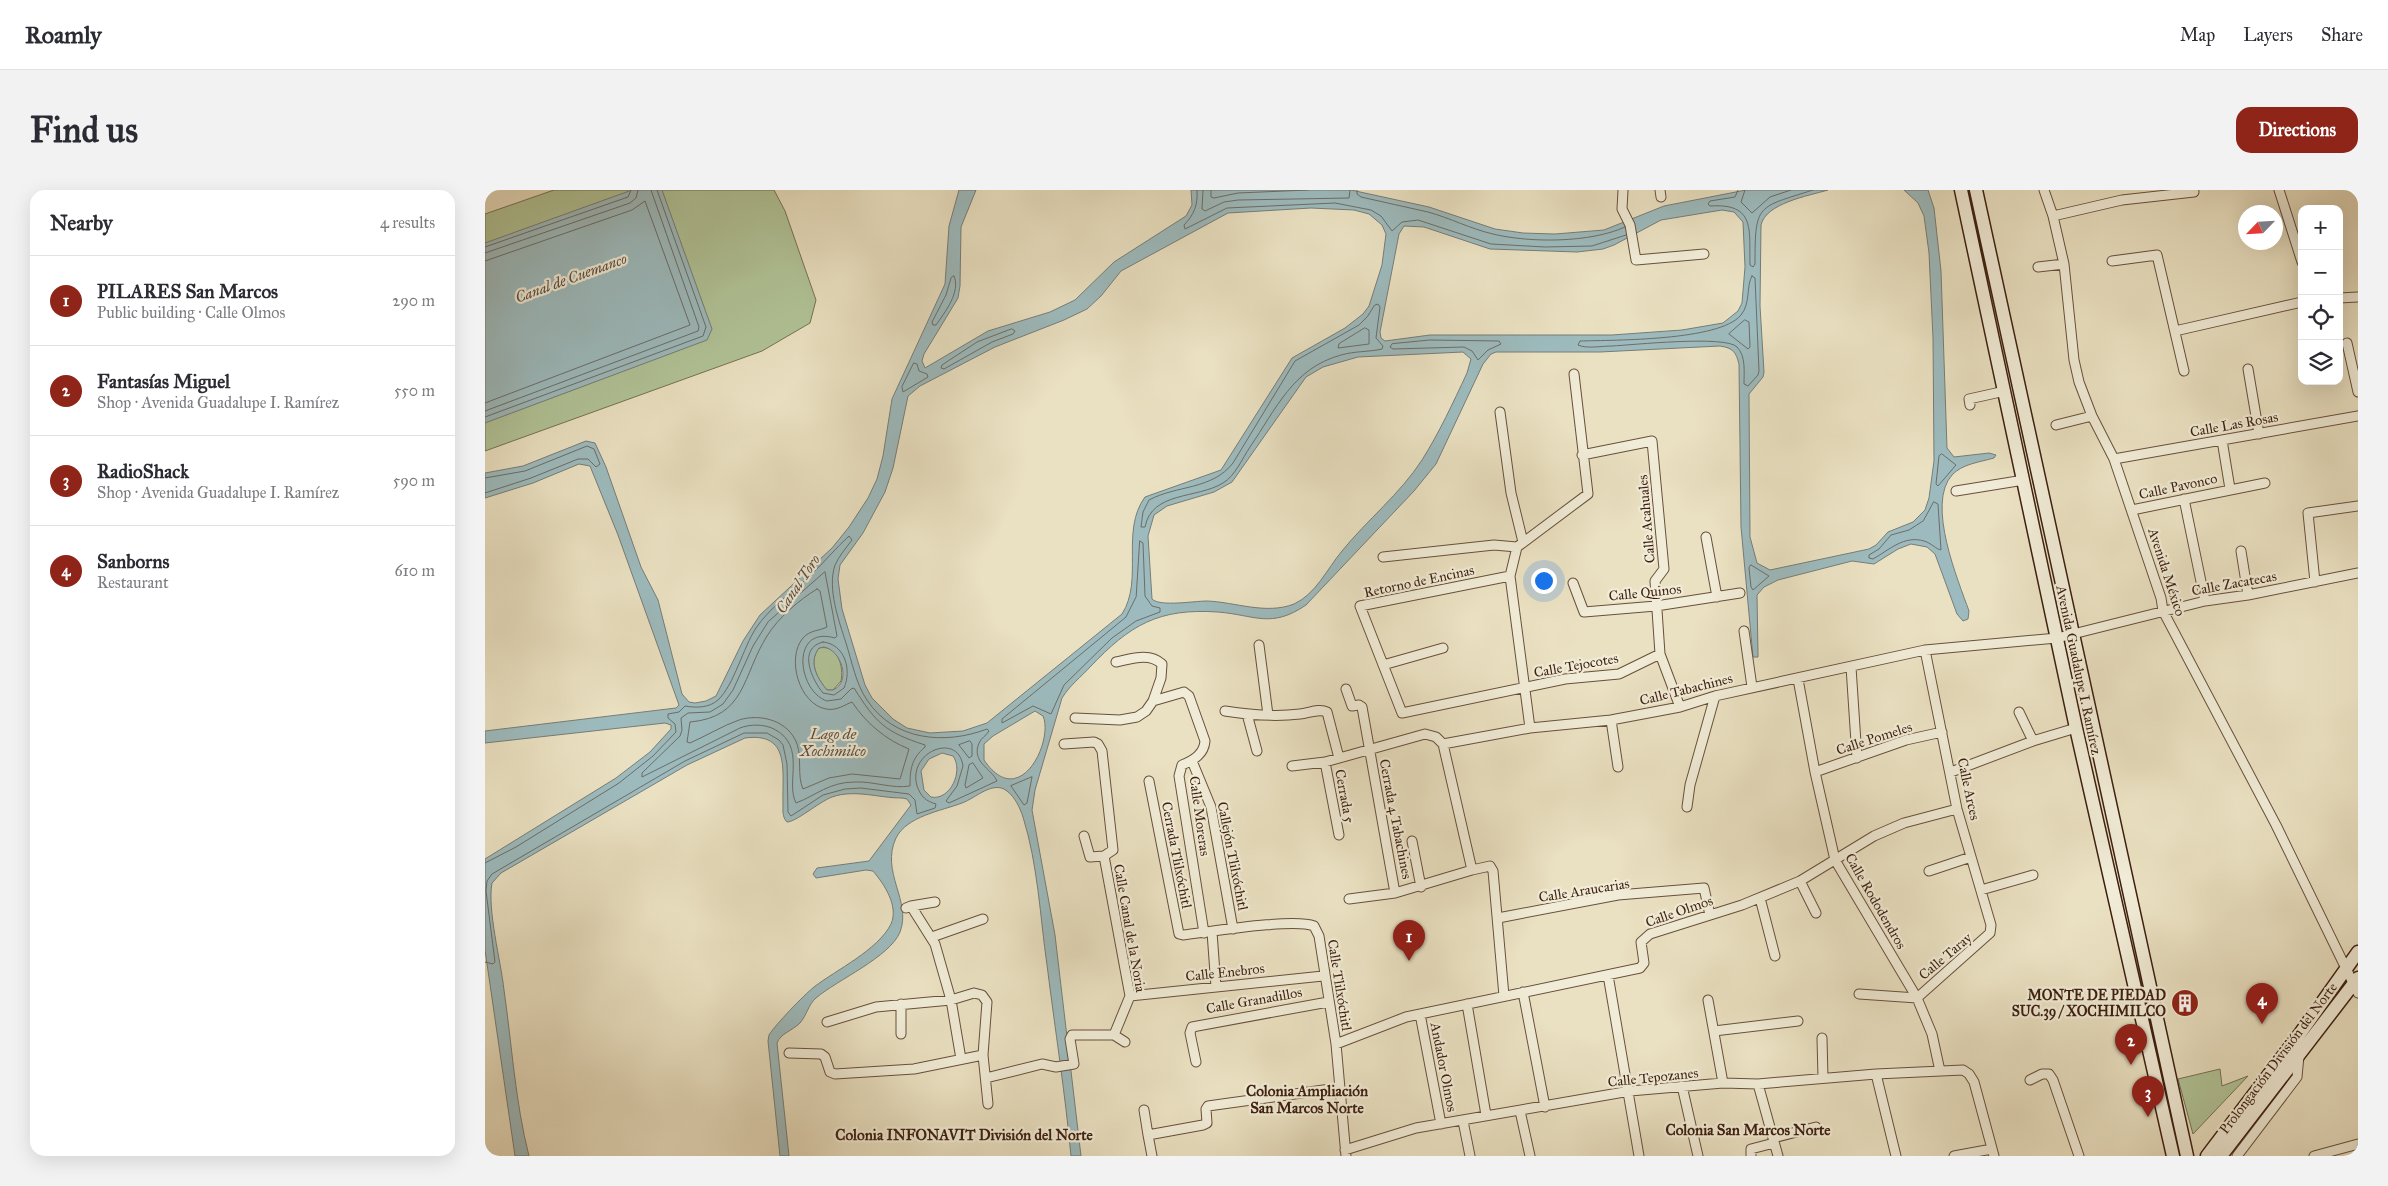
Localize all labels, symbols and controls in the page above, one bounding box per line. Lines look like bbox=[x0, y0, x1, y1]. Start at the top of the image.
text: Roamly bbox=[25, 20, 102, 50]
text: Map bbox=[2180, 24, 2215, 46]
text: Layers bbox=[2243, 24, 2293, 46]
text: Share bbox=[2321, 24, 2363, 46]
button: Directions bbox=[2236, 107, 2358, 153]
text: Find us bbox=[30, 109, 138, 152]
north arrow bbox=[2238, 205, 2283, 250]
map controls bbox=[2298, 205, 2343, 385]
button: + bbox=[2298, 205, 2343, 250]
text: Nearby bbox=[50, 210, 113, 236]
text: 4 results bbox=[380, 213, 435, 232]
water label: Canal de Cuemanco bbox=[513, 249, 630, 307]
button: − bbox=[2298, 250, 2343, 295]
text: PILARES San Marcos bbox=[97, 280, 278, 303]
text: 1 bbox=[63, 291, 69, 310]
text: 290 m bbox=[392, 291, 435, 310]
button: locate bbox=[2298, 295, 2343, 340]
text: Public building · Calle Olmos bbox=[97, 303, 285, 322]
button: layers bbox=[2298, 340, 2343, 385]
text: Fantasías Miguel bbox=[97, 370, 230, 393]
text: 2 bbox=[62, 381, 70, 400]
text: 550 m bbox=[394, 381, 435, 400]
text: Shop · Avenida Guadalupe I. Ramírez bbox=[97, 393, 339, 412]
street label: Calle Las Rosas bbox=[2189, 408, 2280, 441]
text: RadioShack bbox=[97, 460, 189, 483]
street label: Calle Pavonco bbox=[2137, 470, 2219, 503]
text: 3 bbox=[63, 471, 69, 490]
text: 590 m bbox=[393, 471, 435, 490]
street label: Calle Acahuales bbox=[1634, 474, 1659, 564]
text: Shop · Avenida Guadalupe I. Ramírez bbox=[97, 483, 339, 502]
street label: Avenida México bbox=[2144, 525, 2189, 618]
text: Sanborns bbox=[97, 550, 169, 573]
water label: Canal Toro bbox=[772, 551, 824, 617]
text: 4 bbox=[62, 561, 70, 580]
text: 610 m bbox=[394, 561, 435, 580]
street label: Retorno de Encinas bbox=[1362, 561, 1476, 601]
your location bbox=[1531, 568, 1557, 594]
street label: Calle Zacatecas bbox=[2190, 568, 2278, 599]
text: Restaurant bbox=[97, 573, 169, 592]
street label: Calle Quinos bbox=[1608, 580, 1682, 605]
street label: Avenida Guadalupe I. Ramírez bbox=[2052, 583, 2105, 757]
street label: Calle Tejocotes bbox=[1532, 650, 1620, 681]
street label: Calle Tabachines bbox=[1638, 670, 1734, 709]
street label: Calle Pomeles bbox=[1834, 718, 1914, 759]
water label: Lago de Xochimilco bbox=[799, 725, 866, 760]
street label: Calle Arces bbox=[1954, 756, 1983, 822]
street label: Cerrada 4 Tabachines bbox=[1376, 758, 1415, 881]
street label: Cerrada 5 bbox=[1331, 768, 1358, 825]
street label: Calle Moreras bbox=[1185, 775, 1214, 857]
street label: Cerrada Tlilxóchitl bbox=[1158, 800, 1195, 910]
street label: Callejón Tlilxóchitl bbox=[1214, 800, 1251, 912]
street label: Calle Rododendros bbox=[1841, 850, 1910, 952]
street label: Calle Canal de la Noria bbox=[1110, 863, 1149, 994]
street label: Calle Araucarias bbox=[1537, 875, 1631, 906]
street label: Calle Olmos bbox=[1643, 892, 1715, 931]
pin: 1 bbox=[1393, 920, 1425, 961]
street label: Calle Taray bbox=[1915, 929, 1976, 983]
street label: Calle Tlilxóchitl bbox=[1324, 938, 1355, 1032]
street label: Calle Enebros bbox=[1185, 960, 1265, 985]
street label: Prolongación División del Norte bbox=[2216, 979, 2341, 1137]
pin: 4 bbox=[2246, 983, 2278, 1024]
street label: Calle Granadillos bbox=[1205, 984, 1304, 1017]
place label: MONTE DE PIEDAD SUC.39 / XOCHIMILCO bbox=[2012, 987, 2166, 1021]
building icon: MONTE DE PIEDAD SUC.39 / XOCHIMILCO bbox=[2170, 988, 2200, 1018]
street label: Andador Olmos bbox=[1426, 1020, 1461, 1113]
pin: 2 bbox=[2115, 1024, 2147, 1065]
street label: Calle Tepozanes bbox=[1607, 1064, 1699, 1091]
pin: 3 bbox=[2132, 1076, 2164, 1117]
district label: Colonia Ampliación San Marcos Norte bbox=[1246, 1082, 1369, 1117]
district label: Colonia San Marcos Norte bbox=[1666, 1121, 1831, 1139]
district label: Colonia INFONAVIT División del Norte bbox=[835, 1126, 1093, 1144]

